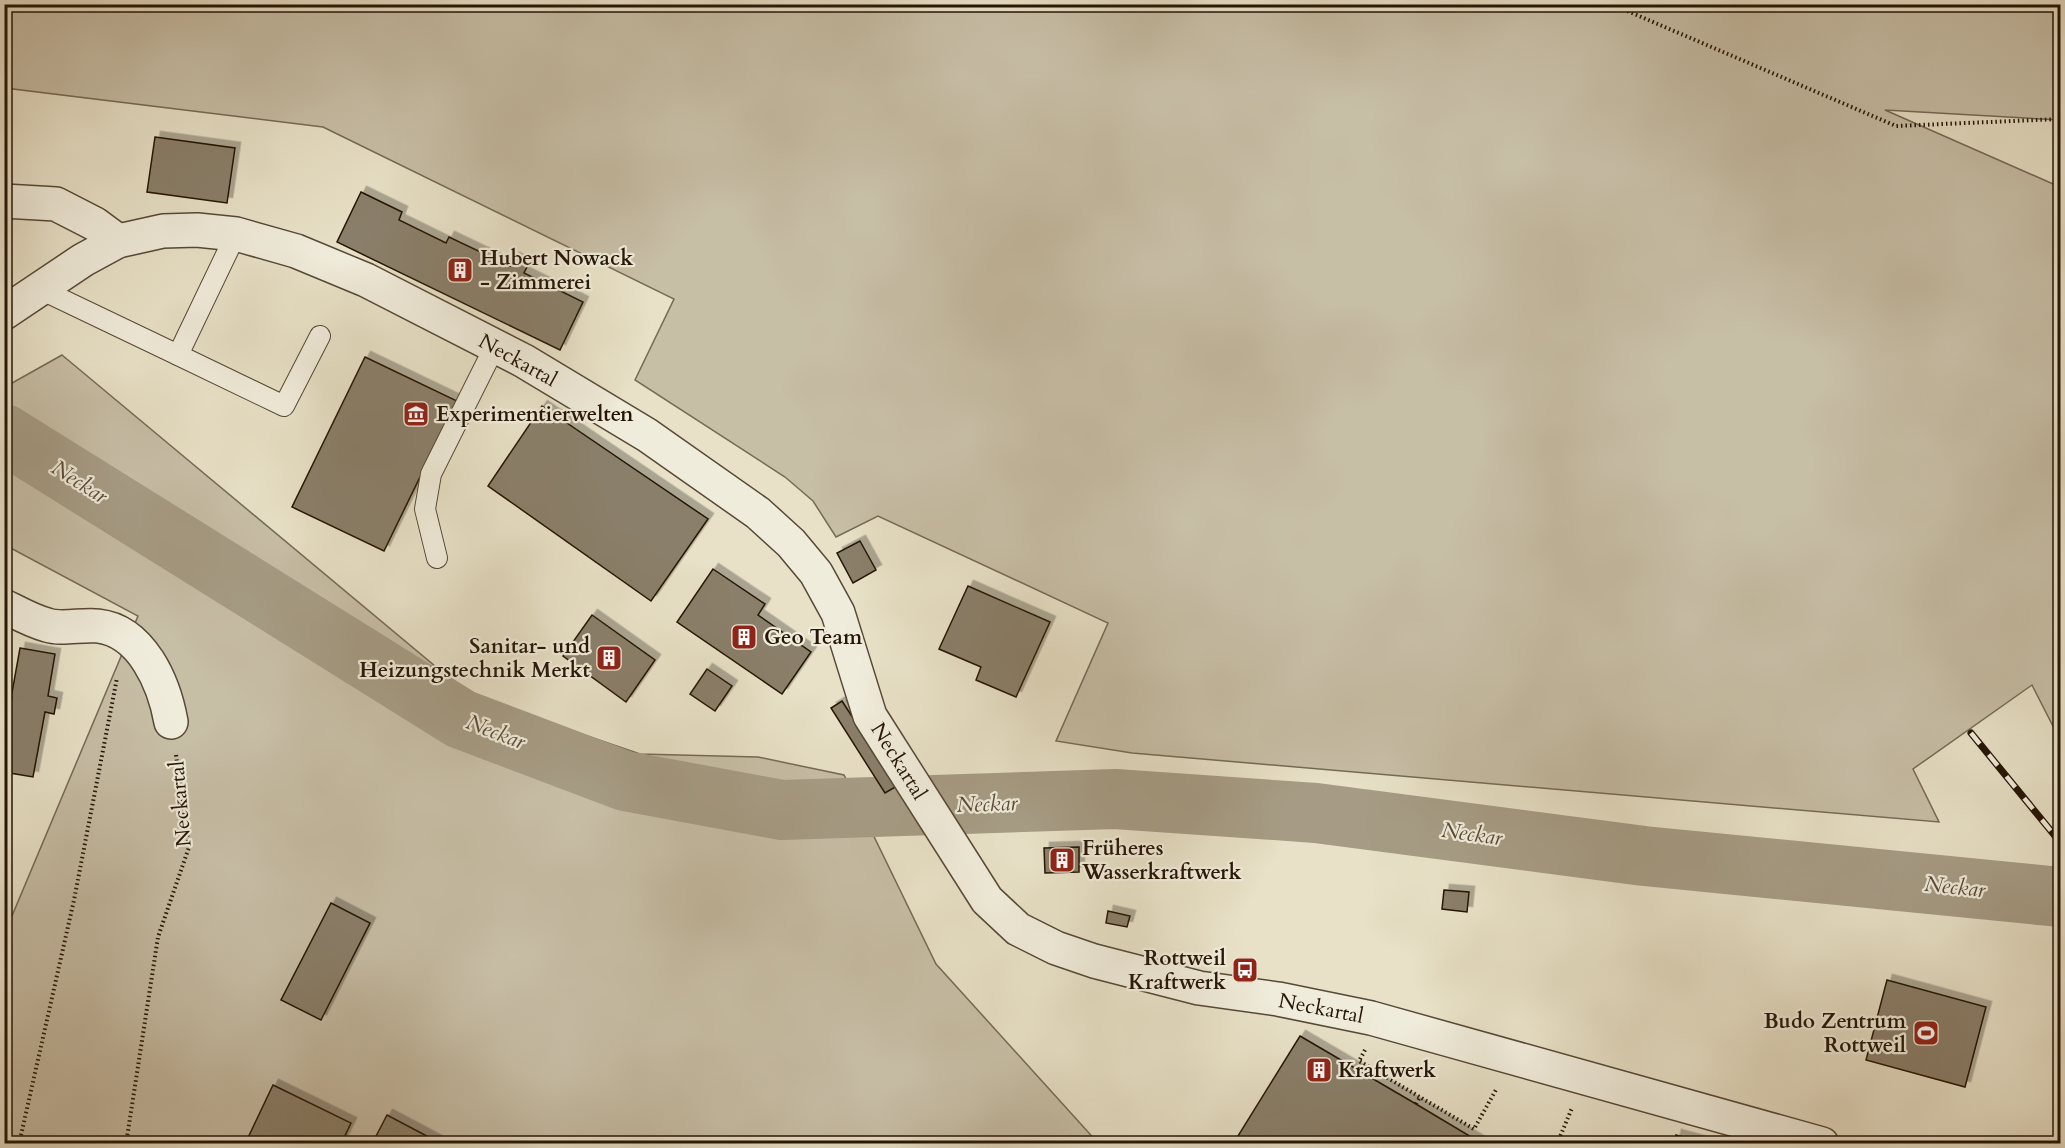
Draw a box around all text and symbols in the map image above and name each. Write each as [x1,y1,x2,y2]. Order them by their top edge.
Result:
place label: Hubert Nowack - Zimmerei [480,244,633,297]
building icon: Hubert Nowack - Zimmerei [445,255,475,285]
street label: Neckartal [473,327,562,394]
museum icon: Experimentierwelten [401,399,431,429]
place label: Experimentierwelten [436,400,634,429]
water label: Neckar [46,453,114,511]
building icon: Geo Team [729,622,759,652]
place label: Geo Team [764,623,863,652]
place label: Sanitar- und Heizungstechnik Merkt [359,632,591,685]
building icon: Sanitar- und Heizungstechnik Merkt [594,643,624,673]
water label: Neckar [462,707,530,757]
street label: Neckartal [863,717,934,805]
street label: Neckartal [162,760,199,848]
water label: Neckar [956,788,1019,820]
water label: Neckar [1440,815,1505,853]
place label: Früheres Wasserkraftwerk [1081,834,1242,887]
building icon: Früheres Wasserkraftwerk [1047,845,1077,875]
water label: Neckar [1923,869,1988,905]
place label: Rottweil Kraftwerk [1128,944,1226,997]
bus stop icon: Rottweil Kraftwerk [1230,955,1260,985]
street label: Neckartal [1276,986,1366,1031]
place label: Budo Zentrum Rottweil [1763,1007,1907,1060]
sports icon: Budo Zentrum Rottweil [1911,1018,1941,1048]
building icon: Kraftwerk [1304,1055,1334,1085]
place label: Kraftwerk [1338,1056,1436,1085]

